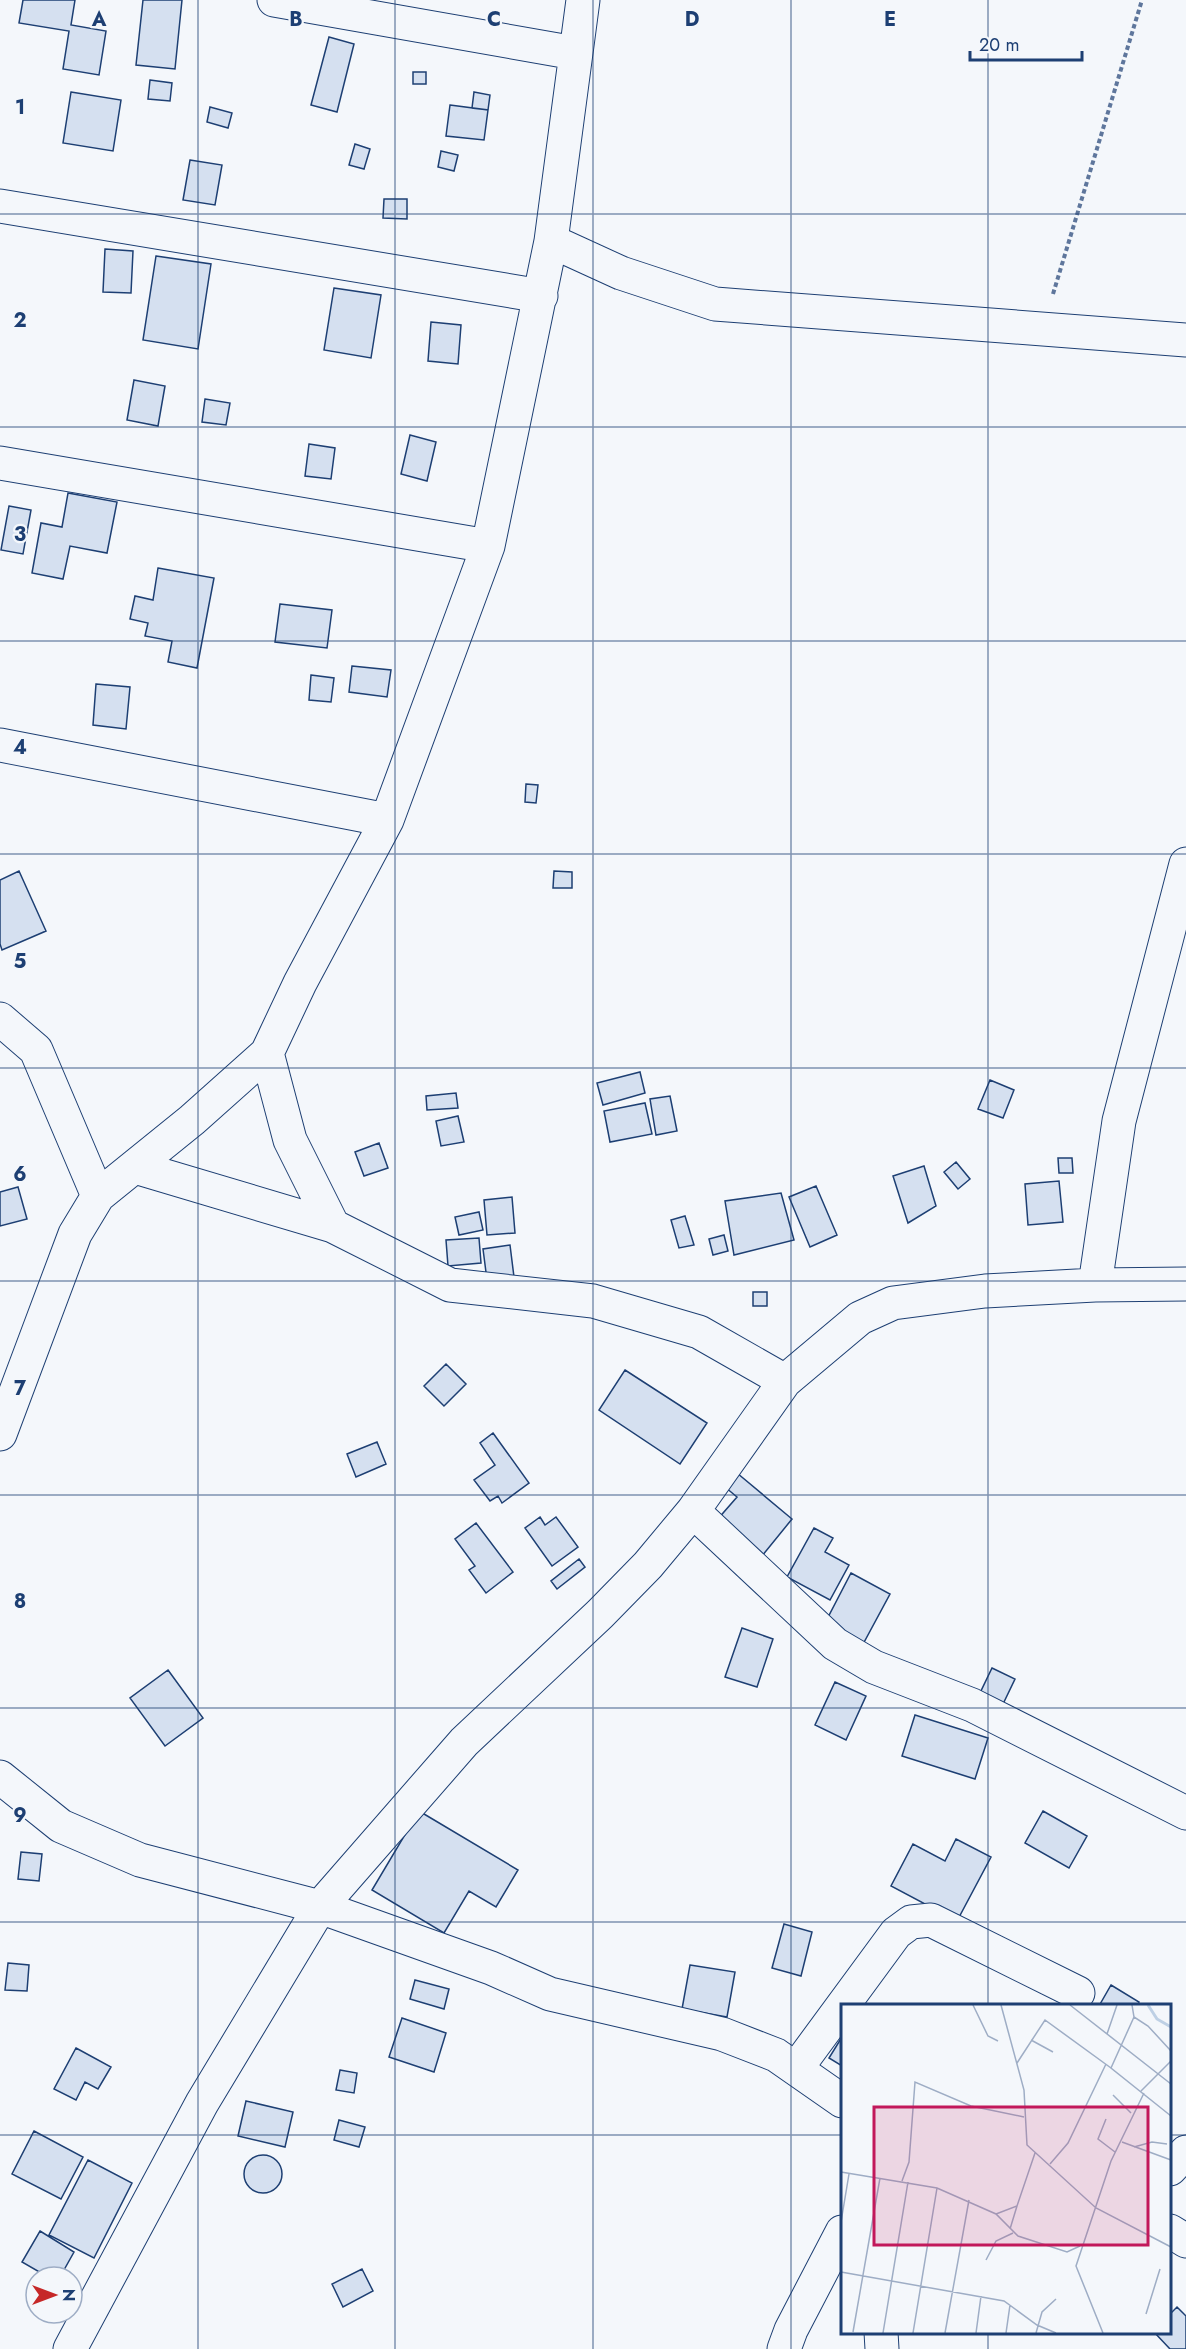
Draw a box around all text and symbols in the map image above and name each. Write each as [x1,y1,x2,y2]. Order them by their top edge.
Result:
text: A [91,5,107,34]
text: B [289,5,303,34]
text: C [487,5,501,34]
text: D [685,5,699,34]
text: E [884,5,896,34]
scale bar [970,24,1082,62]
text: 20 m [979,32,1019,58]
text: 1 [15,93,25,122]
text: 2 [13,306,27,335]
text: 3 [14,520,26,549]
text: 4 [13,733,27,762]
text: 5 [14,947,27,976]
text: 6 [13,1160,27,1189]
text: 7 [14,1374,27,1403]
text: 8 [14,1587,26,1616]
text: 9 [13,1801,27,1830]
inset map [841,2004,1171,2334]
north arrow [24,2265,84,2325]
text: N [57,2289,80,2301]

